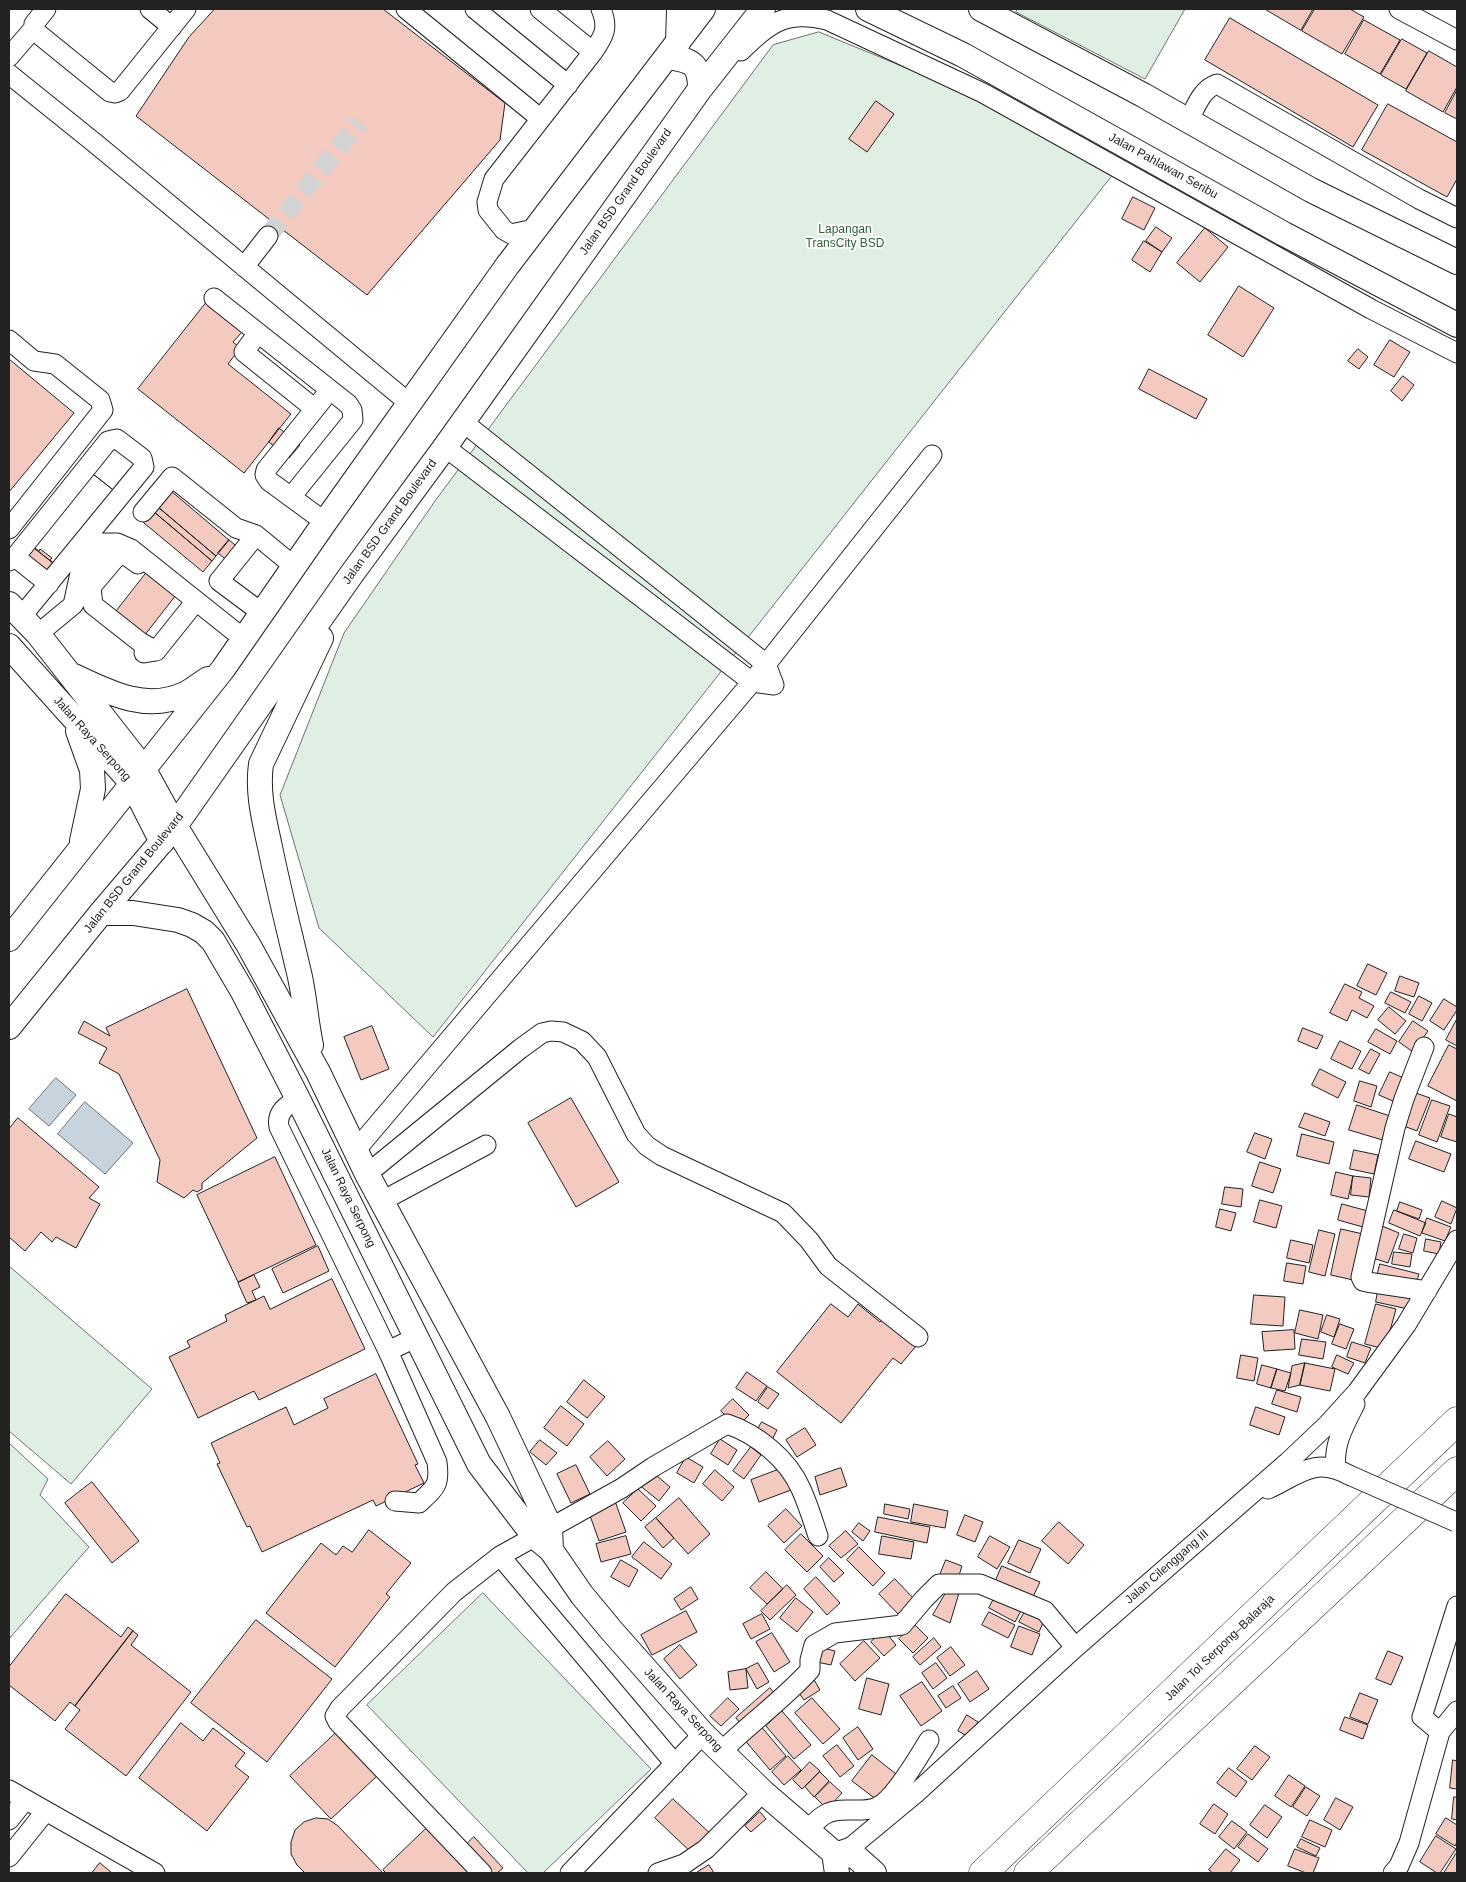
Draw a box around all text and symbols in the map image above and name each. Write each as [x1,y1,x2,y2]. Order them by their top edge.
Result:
street label: Jalan BSD Grand Boulevard [577,126,675,258]
street label: Jalan Pahlawan Seribu [1106,130,1220,202]
park label: Lapangan TransCity BSD [806,223,884,251]
street label: Jalan BSD Grand Boulevard [340,457,440,587]
street label: Jalan Raya Serpong [50,694,134,784]
street label: Jalan BSD Grand Boulevard [81,810,187,936]
street label: Jalan Raya Serpong [318,1146,378,1250]
street label: Jalan Cilenggang III [1122,1527,1212,1607]
street label: Jalan Tol Serpong–Balaraja [1162,1592,1278,1704]
street label: Jalan Raya Serpong [641,1665,725,1755]

